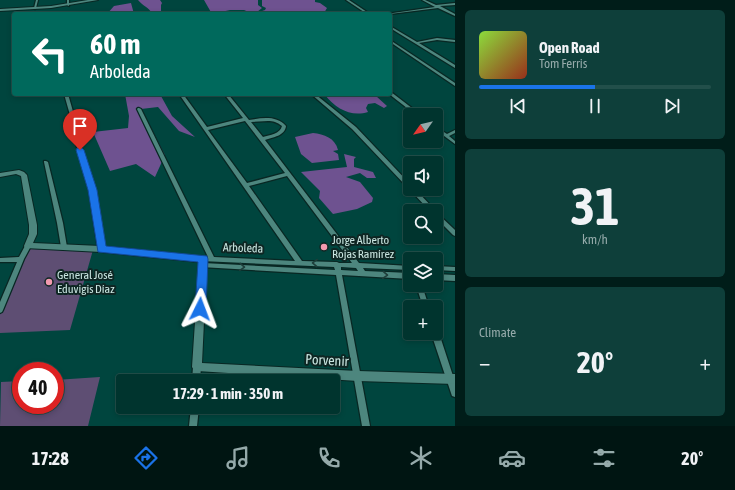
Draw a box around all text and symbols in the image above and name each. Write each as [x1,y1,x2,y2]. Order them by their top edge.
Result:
icon: left [24,28,76,80]
text: 60 m [90,28,140,60]
text: Open Road [539,39,600,56]
text: Tom Ferris [539,56,587,71]
text: Arboleda [90,61,151,82]
icon: previous [507,95,529,117]
icon: pause [584,95,606,117]
icon: next [661,95,683,117]
north arrow [403,108,443,148]
map controls [403,108,443,340]
pin [63,109,97,150]
icon: arrive [69,115,91,137]
button: sound [403,156,443,196]
text: 31 [571,176,619,236]
button: search [403,204,443,244]
text: km/h [582,232,608,247]
place label: Jorge Alberto Rojas Ramírez [332,233,395,261]
street label: Arboleda [223,240,263,256]
marker: Jorge Alberto Rojas Ramírez [319,242,329,252]
button: layers [403,252,443,292]
one-way arrow [312,259,318,268]
one-way arrow [239,263,245,272]
place label: General José Eduvigis Díaz [57,268,115,296]
one-way arrow [382,270,388,279]
marker: General José Eduvigis Díaz [44,277,54,287]
position arrow [179,288,221,330]
button: + [403,300,443,340]
text: Climate [479,325,516,340]
text: 20° [577,345,613,379]
text: − [479,349,490,375]
text: + [700,349,711,375]
street label: Porvenir [305,351,350,369]
speed limit sign: 40 [12,362,64,414]
text: 17:29 · 1 min · 350 m [173,385,283,402]
icon: directions [132,444,160,472]
icon: music [224,444,252,472]
icon: phone [315,444,343,472]
icon: climate [407,444,435,472]
icon: car [498,444,526,472]
icon: filters [590,444,618,472]
text: 17:28 [32,448,69,469]
text: 20° [681,448,703,469]

